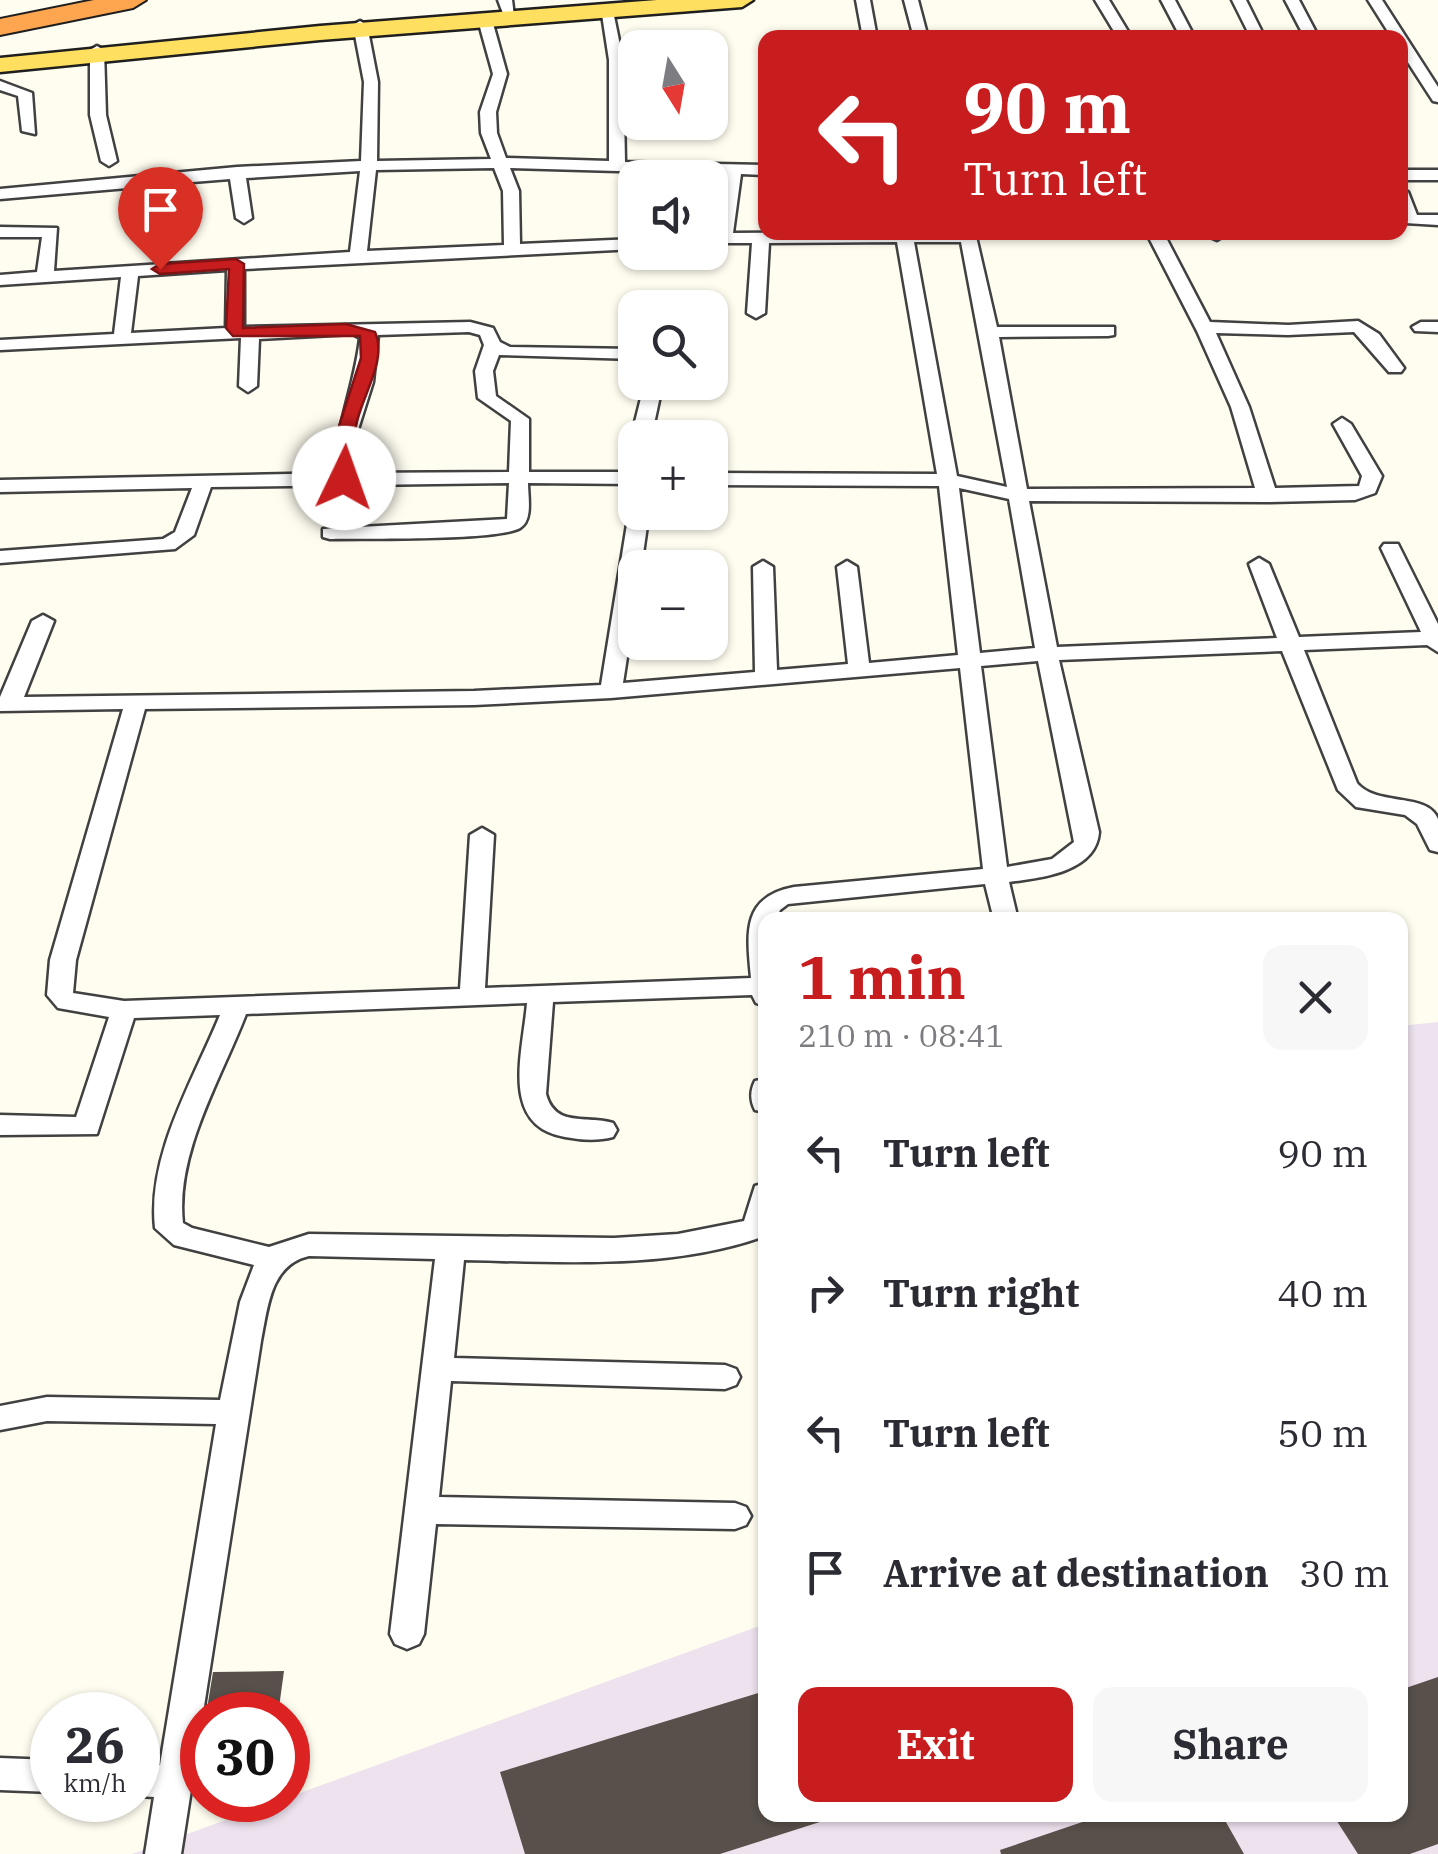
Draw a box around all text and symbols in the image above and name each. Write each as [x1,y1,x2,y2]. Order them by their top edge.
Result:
north arrow [618,30,728,140]
map controls [618,30,728,660]
text: 90 m [963,61,1131,152]
icon: left [798,70,928,200]
text: Turn left [963,149,1147,207]
button: sound [618,160,728,270]
pin [118,167,203,270]
icon: arrive [133,182,188,237]
button: search [618,290,728,400]
button: + [618,420,728,530]
position arrow [292,426,396,530]
button: − [618,550,728,660]
text: 1 min [798,937,966,1016]
button: close [1263,945,1368,1050]
text: 210 m · 08:41 [798,1014,1005,1056]
icon: left [798,1125,853,1180]
text: Turn left [883,1128,1050,1177]
text: 90 m [1277,1128,1368,1177]
icon: right [798,1265,853,1320]
text: Turn right [883,1268,1079,1317]
text: 40 m [1277,1268,1368,1317]
icon: left [798,1405,853,1460]
text: Turn left [883,1408,1050,1457]
text: 50 m [1277,1408,1368,1457]
icon: arrive [798,1545,853,1600]
text: Arrive at destination [883,1548,1269,1597]
text: 30 m [1299,1548,1390,1597]
button: Exit [798,1687,1073,1802]
button: Share [1093,1687,1368,1802]
speed limit sign: 30 [180,1692,310,1822]
text: 26 [65,1712,125,1777]
text: km/h [63,1766,127,1799]

